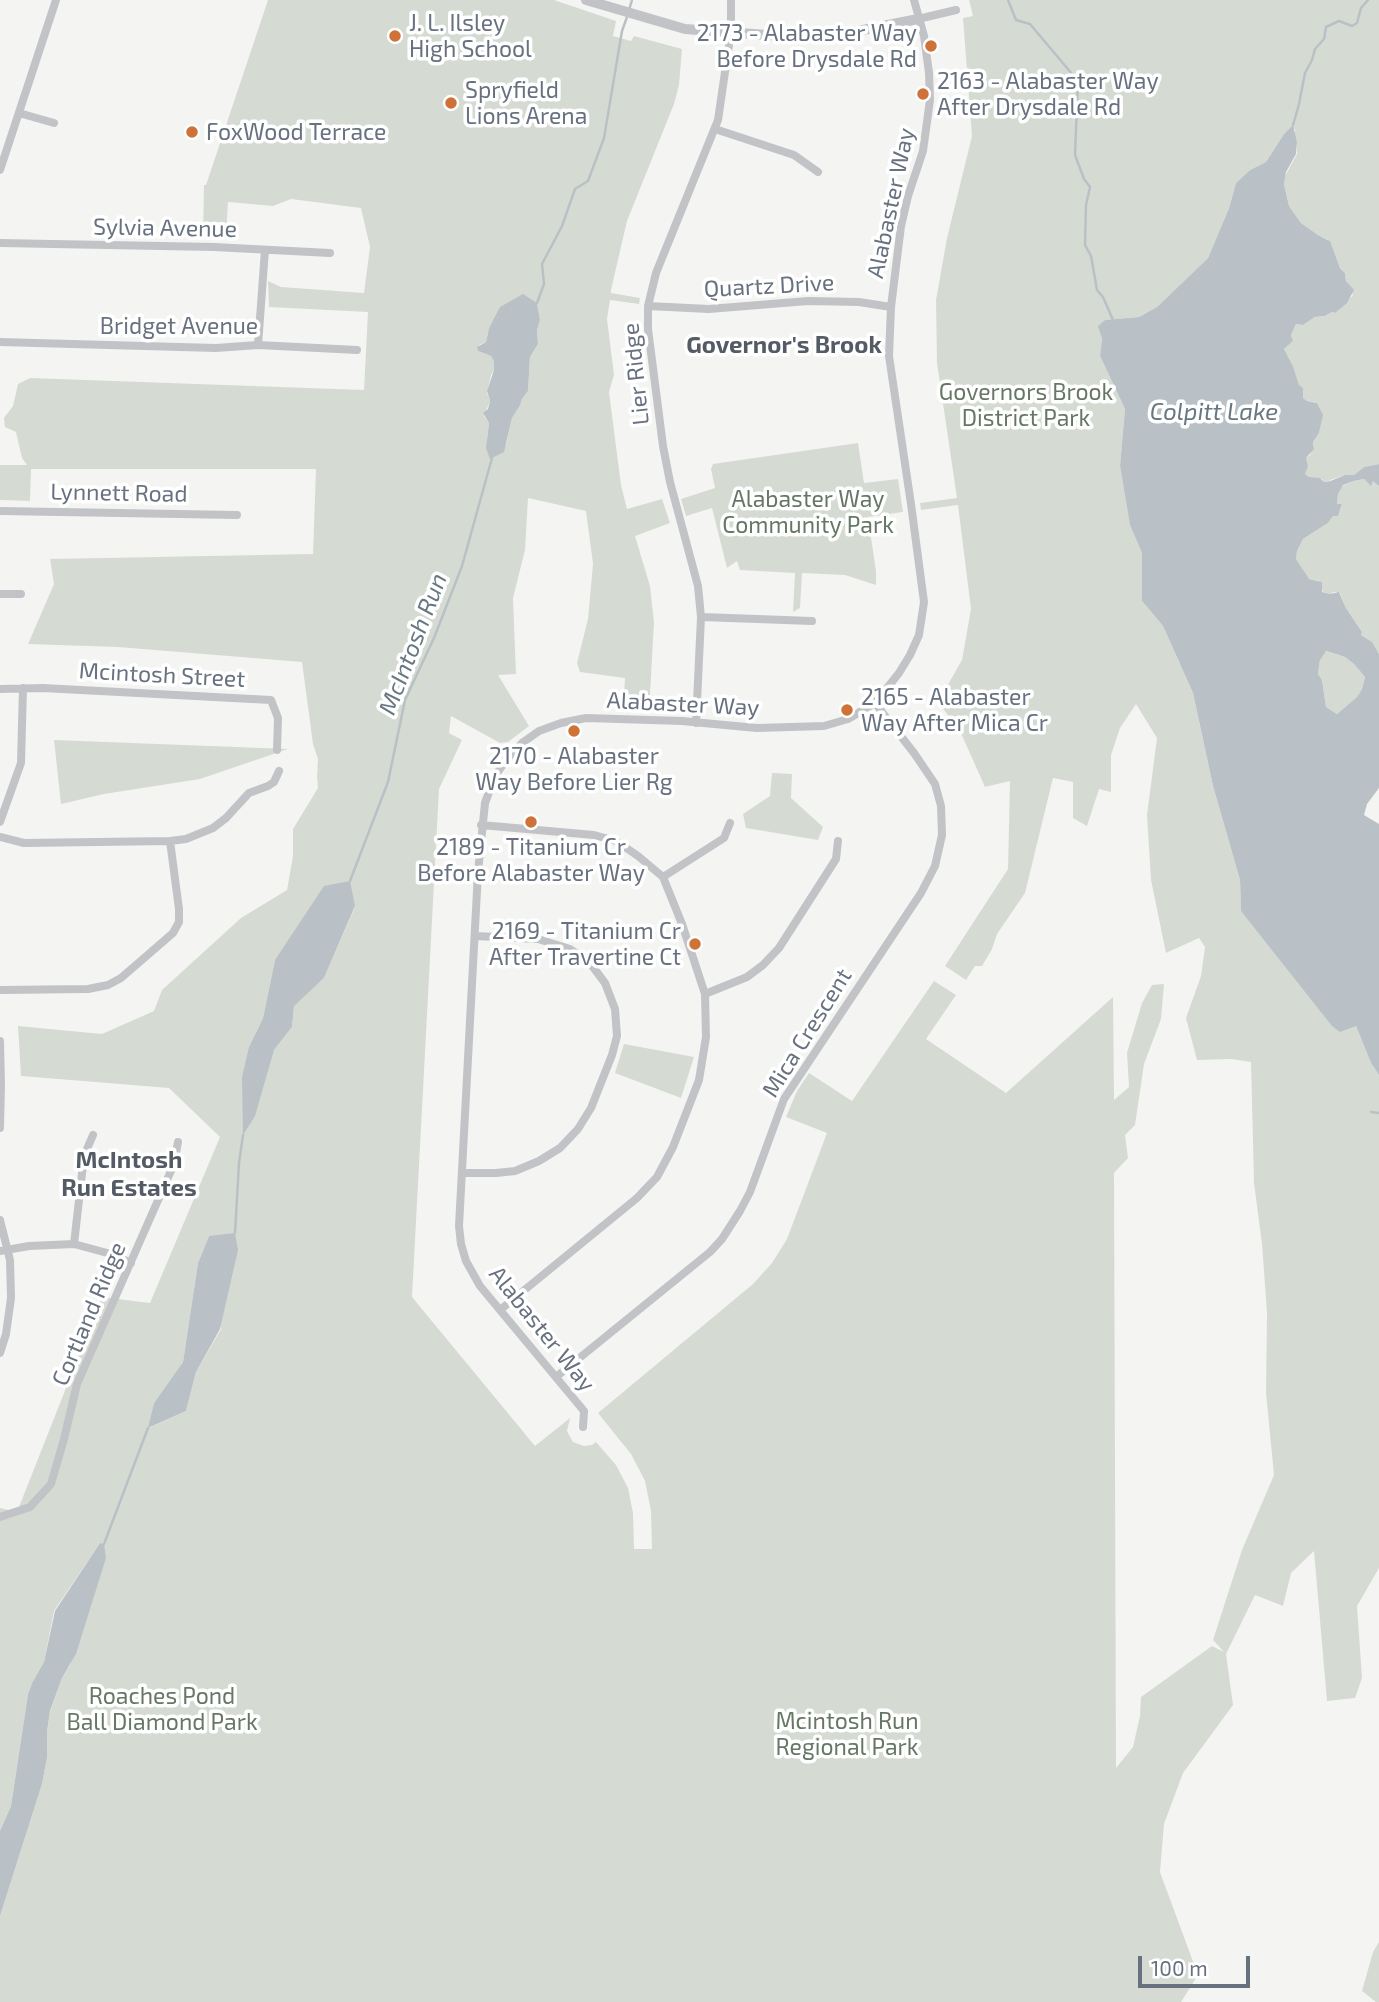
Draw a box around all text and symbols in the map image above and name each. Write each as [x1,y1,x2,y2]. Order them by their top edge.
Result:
place label: J. L. Ilsley High School [409,9,532,63]
place label: 2173 - Alabaster Way Before Drysdale Rd [697,19,917,73]
marker: J. L. Ilsley High School [387,28,403,44]
marker: 2173 - Alabaster Way Before Drysdale Rd [923,38,939,54]
place label: 2163 - Alabaster Way After Drysdale Rd [937,67,1159,121]
place label: Spryfield Lions Arena [465,76,587,130]
marker: 2163 - Alabaster Way After Drysdale Rd [915,86,931,102]
marker: Spryfield Lions Arena [443,95,459,111]
place label: FoxWood Terrace [206,118,386,146]
marker: FoxWood Terrace [184,124,200,140]
street label: Alabaster Way [862,125,920,281]
street label: Sylvia Avenue [93,213,237,243]
street label: Quartz Drive [703,269,835,303]
street label: Bridget Avenue [100,312,258,340]
street label: Lier Ridge [617,322,655,426]
district label: Governor's Brook [686,331,882,359]
park label: Governors Brook District Park [939,378,1113,432]
water label: Colpitt Lake [1150,398,1278,426]
street label: Lynnett Road [50,478,188,508]
park label: Alabaster Way Community Park [722,485,894,539]
water label: McIntosh Run [373,569,453,719]
street label: Mcintosh Street [78,657,246,693]
place label: 2165 - Alabaster Way After Mica Cr [861,683,1048,737]
street label: Alabaster Way [606,686,760,722]
marker: 2165 - Alabaster Way After Mica Cr [839,702,855,718]
marker: 2170 - Alabaster Way Before Lier Rg [566,723,582,739]
place label: 2170 - Alabaster Way Before Lier Rg [475,742,673,796]
marker: 2189 - Titanium Cr Before Alabaster Way [523,814,539,830]
place label: 2189 - Titanium Cr Before Alabaster Way [417,833,645,887]
place label: 2169 - Titanium Cr After Travertine Ct [489,917,681,971]
marker: 2169 - Titanium Cr After Travertine Ct [687,936,703,952]
street label: Mica Crescent [756,964,858,1102]
district label: McIntosh Run Estates [61,1146,197,1202]
street label: Cortland Ridge [46,1238,132,1390]
street label: Alabaster Way [483,1261,601,1397]
park label: Roaches Pond Ball Diamond Park [66,1682,258,1736]
park label: Mcintosh Run Regional Park [775,1707,919,1761]
scale bar [1141,1942,1253,1986]
text: 100 m [1151,1955,1208,1980]

